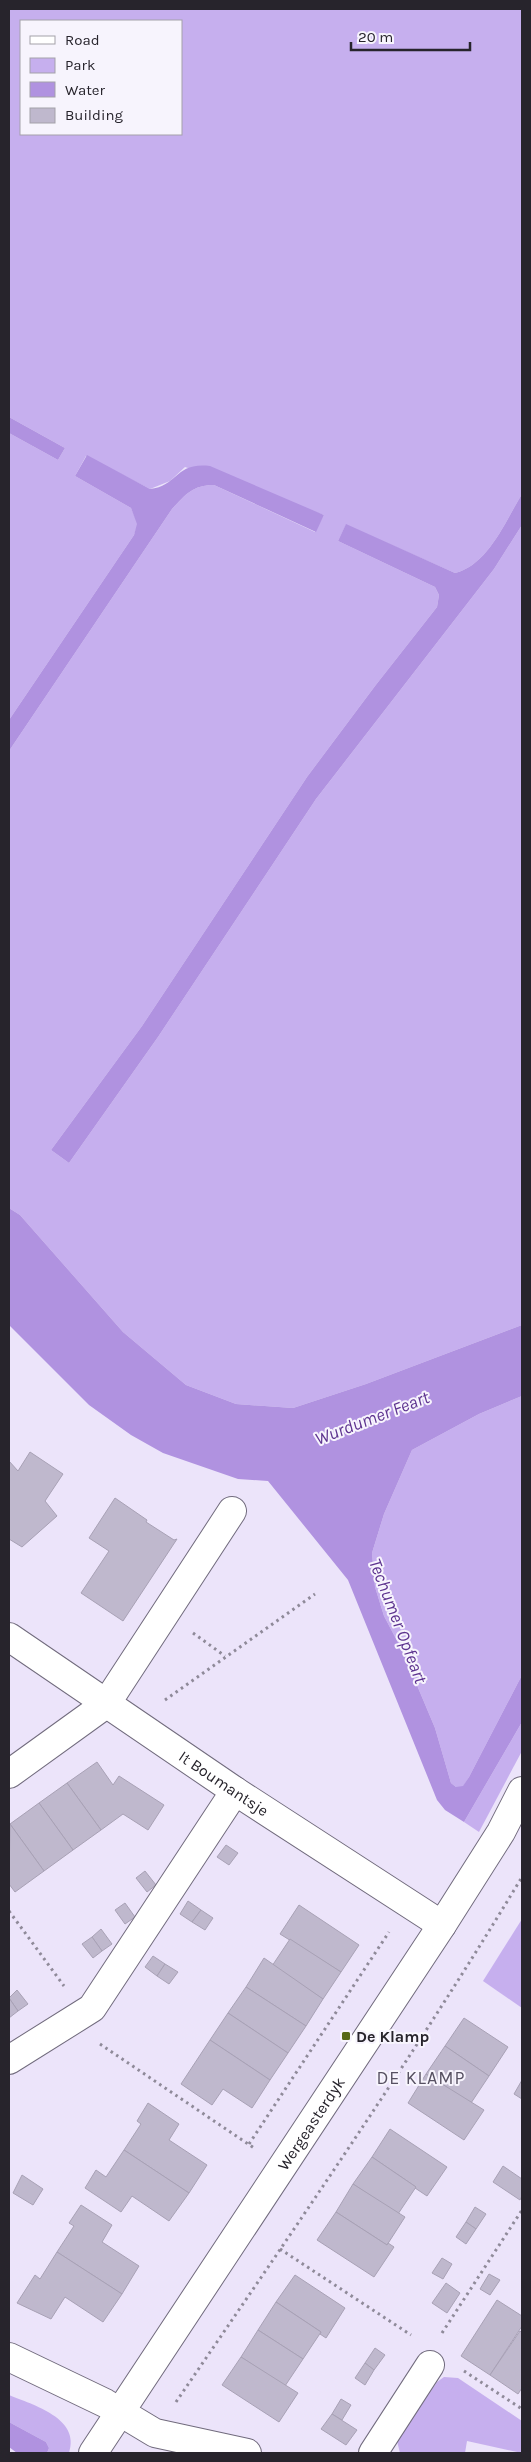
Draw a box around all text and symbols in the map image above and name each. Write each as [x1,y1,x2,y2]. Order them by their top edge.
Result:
legend [20,20,182,135]
scale bar [351,20,470,52]
text: 20 m [358,28,393,46]
text: Road [65,31,100,49]
text: Park [65,56,95,74]
text: Water [65,81,106,99]
text: Building [65,106,123,124]
water label: Wurdumer Feart [312,1386,433,1450]
water label: Techumer Opfeart [364,1555,432,1687]
street label: It Boumantsje [175,1747,272,1820]
place label: De Klamp [356,2027,429,2046]
marker: De Klamp [340,2030,352,2042]
district label: DE KLAMP [376,2067,466,2089]
street label: Wergeasterdyk [274,2073,349,2174]

